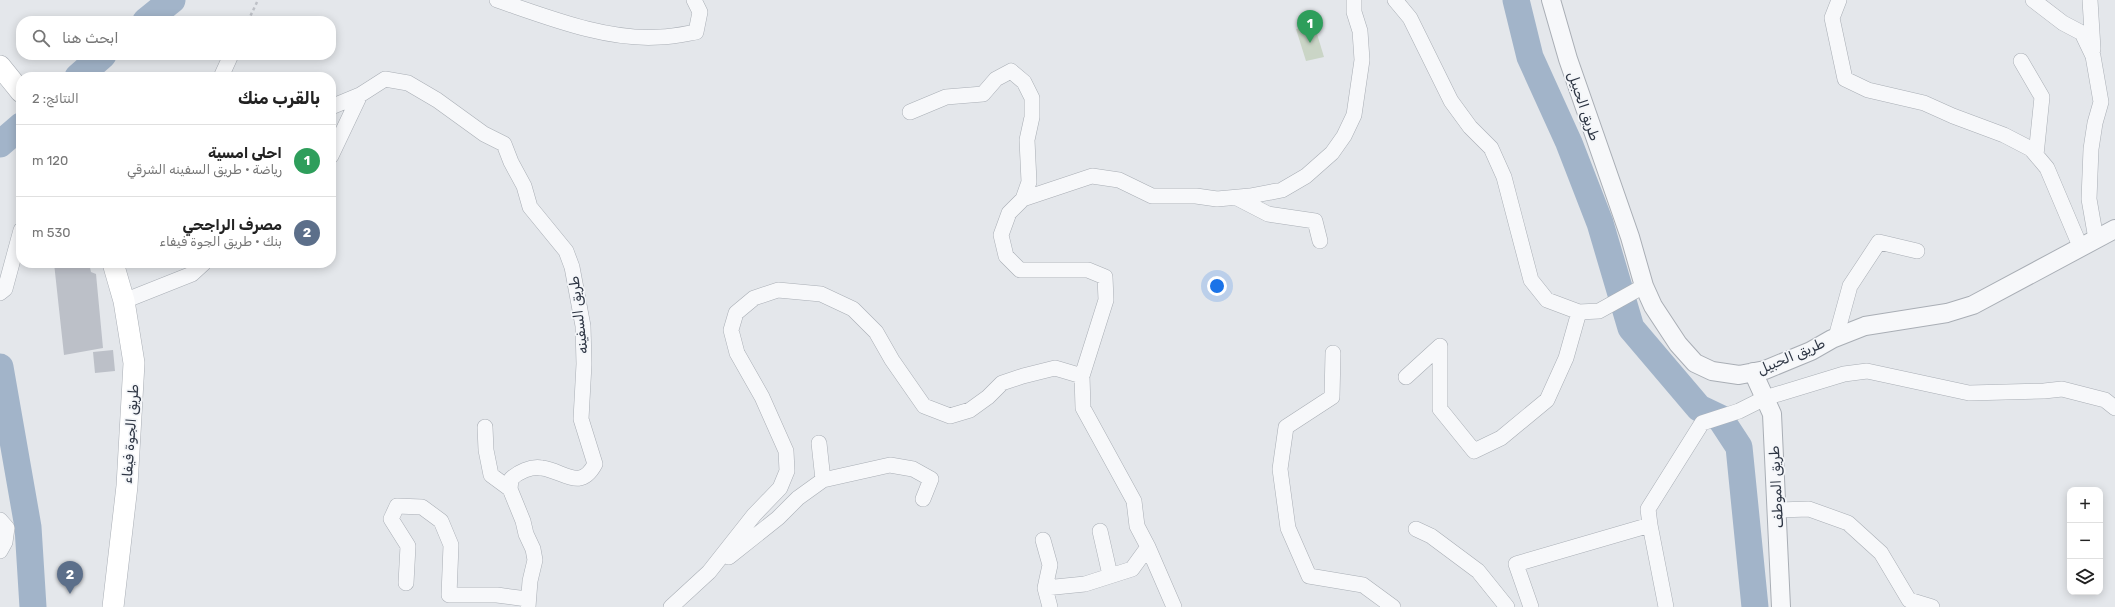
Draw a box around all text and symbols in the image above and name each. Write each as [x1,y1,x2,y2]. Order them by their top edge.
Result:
pin: 1 [1297,10,1323,43]
search box [16,16,336,60]
icon: search [30,27,52,49]
text: ابحث هنا [62,29,119,47]
street label: طريق الحبيل [1564,69,1603,143]
text: بالقرب منك [238,88,320,108]
text: النتائج: 2 [32,91,79,106]
text: احلى امسية [208,144,282,162]
text: 120 m [32,153,68,168]
text: 1 [304,153,310,168]
text: رياضة · طريق السفينه الشرقي [127,162,282,177]
text: مصرف الراجحي [182,216,282,234]
text: 530 m [32,225,71,240]
text: 2 [303,225,311,240]
text: بنك · طريق الجوة فيفاء [159,234,282,249]
street label: طريق السفينه [565,275,592,355]
your location [1207,276,1227,296]
street label: طريق الحبيل [1755,334,1828,378]
street label: طريق الجوة فيفاء [119,383,142,485]
street label: طريق الموطف [1766,445,1787,529]
map controls [2067,487,2103,595]
button: + [2067,487,2103,523]
button: − [2067,523,2103,559]
button: layers [2067,559,2103,595]
pin: 2 [57,561,83,594]

